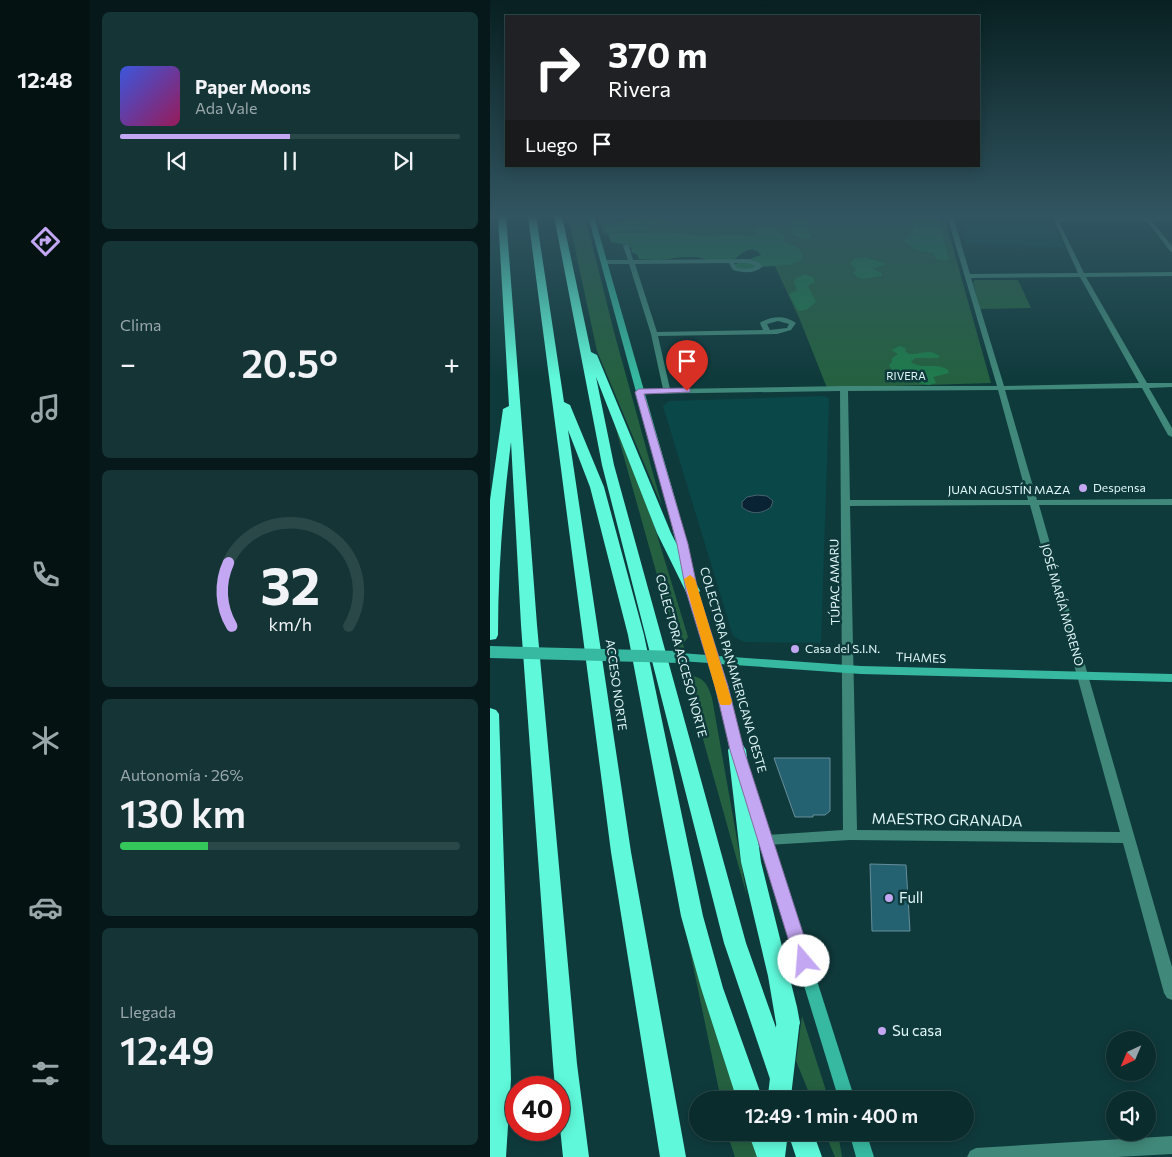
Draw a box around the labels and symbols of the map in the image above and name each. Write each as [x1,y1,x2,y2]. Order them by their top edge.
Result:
pin [666,340,708,391]
street label: RIVERA [886,369,926,382]
place label: Despensa [1093,480,1146,494]
street label: JUAN AGUSTÍN MAZA [948,482,1070,497]
marker: Despensa [1077,482,1089,494]
street label: TÚPAC AMARU [826,539,842,625]
street label: JOSÉ MARÍA MORENO [1038,542,1087,668]
street label: COLECTORA PANAMERICANA OESTE [698,565,770,774]
street label: COLECTORA ACCESO NORTE [653,573,710,739]
street label: ACCESO NORTE [604,638,630,731]
place label: Casa del S.I.N. [805,641,880,655]
marker: Casa del S.I.N. [789,643,801,655]
street label: THAMES [895,649,947,665]
street label: MAESTRO GRANADA [871,809,1023,829]
place label: Full [899,888,923,906]
marker: Full [883,892,895,904]
position arrow [777,934,829,986]
place label: Su casa [892,1021,942,1039]
marker: Su casa [876,1025,888,1037]
north arrow [1106,1031,1156,1081]
speed limit sign: 40 [505,1076,570,1141]

